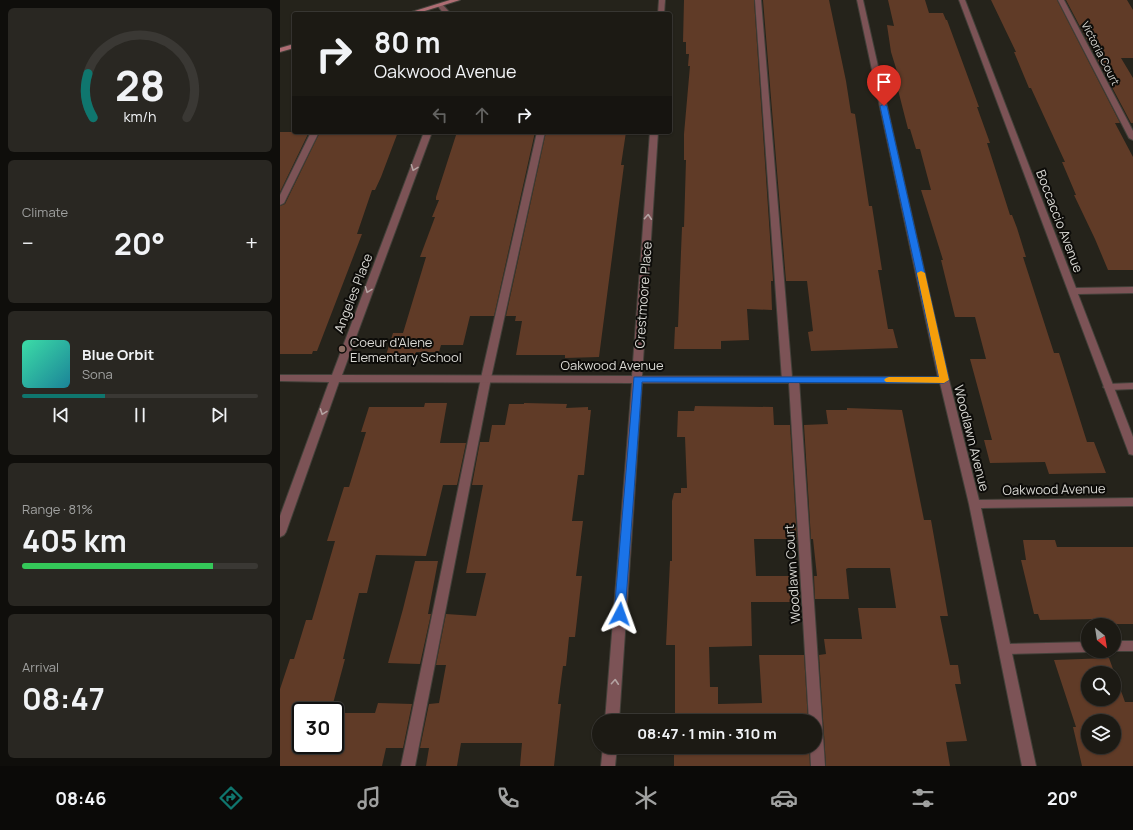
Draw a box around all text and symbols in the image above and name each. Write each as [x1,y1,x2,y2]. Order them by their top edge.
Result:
street label: Victoria Court [1078,18,1124,88]
text: 80 m [374,23,440,61]
icon: right [308,28,360,80]
text: 28 [115,57,165,113]
text: Oakwood Avenue [374,59,517,83]
pin [867,65,901,106]
icon: arrive [873,71,895,93]
icon: left [429,104,451,126]
icon: ahead [471,104,493,126]
icon: right [513,104,535,126]
text: km/h [123,106,157,125]
one-way arrow [411,165,419,172]
street label: Boccaccio Avenue [1032,167,1088,275]
text: Climate [22,203,68,221]
one-way arrow [644,214,652,220]
text: 20° [114,223,165,264]
text: − [22,228,34,258]
text: + [245,228,258,258]
street label: Crestmoore Place [630,240,656,349]
street label: Angeles Place [330,250,377,335]
one-way arrow [365,287,373,294]
place label: Coeur d'Alene Elementary School [350,333,462,366]
text: Blue Orbit [82,344,154,365]
marker: Coeur d'Alene Elementary School [337,344,347,354]
street label: Oakwood Avenue [561,356,664,374]
text: Sona [82,365,113,383]
street label: Woodlawn Avenue [950,383,994,494]
icon: previous [50,404,72,426]
icon: pause [129,404,151,426]
icon: next [208,404,230,426]
one-way arrow [319,408,327,415]
street label: Oakwood Avenue [1002,479,1106,499]
text: Range · 81% [22,500,93,518]
text: 405 km [22,520,127,561]
street label: Woodlawn Court [780,524,804,624]
position arrow [599,593,641,635]
north arrow [1081,618,1121,658]
map controls [1081,618,1121,754]
text: Arrival [22,658,59,676]
button: search [1081,666,1121,706]
text: 08:47 [22,678,105,719]
one-way arrow [610,679,619,685]
speed limit sign: 30 [292,702,344,754]
button: layers [1081,714,1121,754]
text: 08:47 · 1 min · 310 m [637,723,777,744]
icon: directions [217,784,245,812]
icon: music [355,784,383,812]
icon: phone [494,784,522,812]
icon: climate [632,784,660,812]
icon: car [770,784,798,812]
icon: filters [909,784,937,812]
text: 08:46 [55,786,106,810]
text: 20° [1047,786,1078,810]

